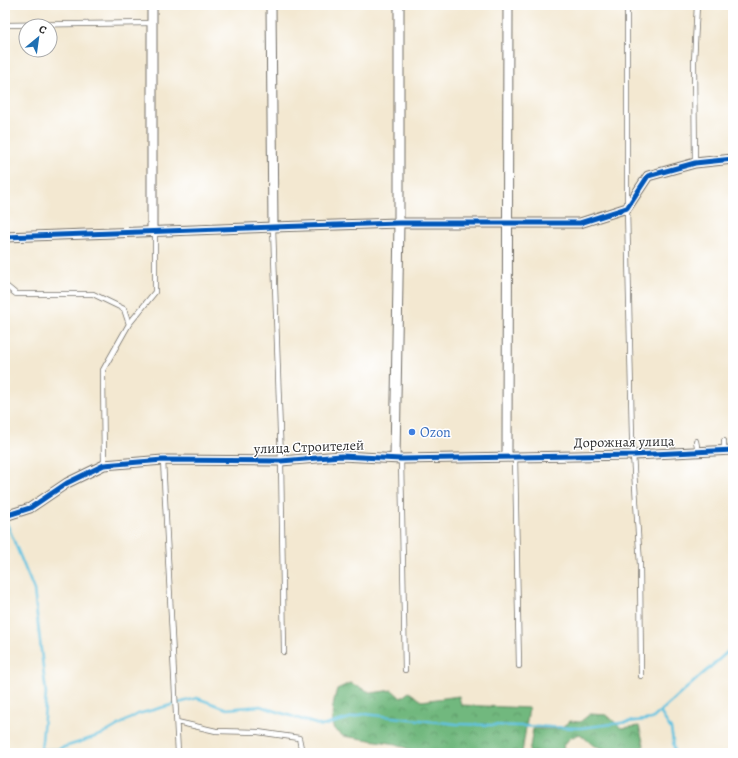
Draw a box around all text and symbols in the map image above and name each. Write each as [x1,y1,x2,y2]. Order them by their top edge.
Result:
north arrow [18,18,58,58]
text: С [36,21,49,38]
place label: Ozon [420,423,451,442]
marker: Ozon [407,427,417,437]
street label: Дорожная улица [574,432,675,452]
street label: улица Строителей [253,436,364,458]

